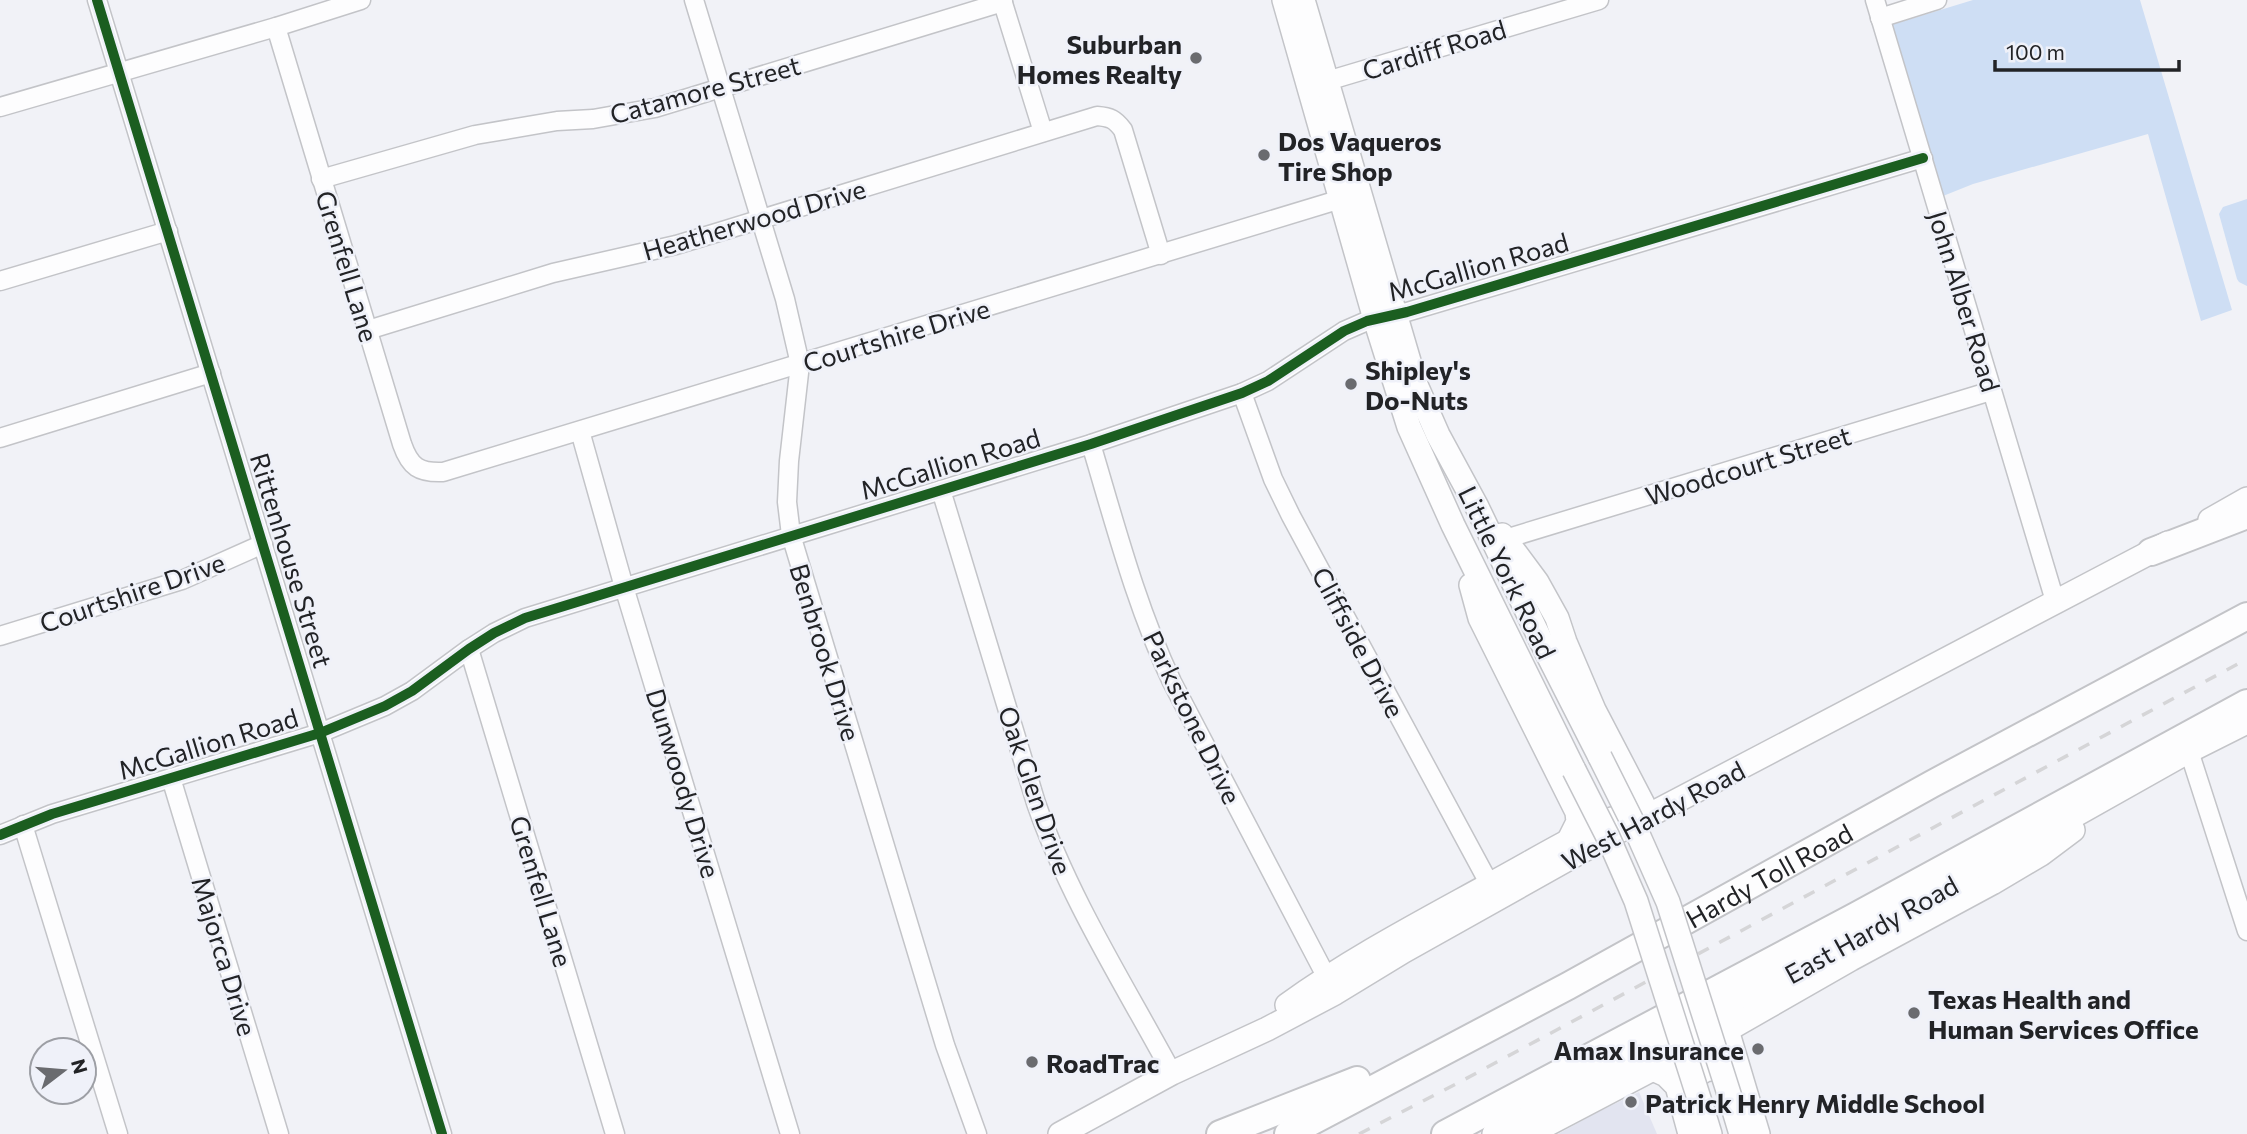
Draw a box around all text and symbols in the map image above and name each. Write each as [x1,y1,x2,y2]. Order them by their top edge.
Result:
street label: Cardiff Road [1358,12,1510,86]
place label: Suburban Homes Realty [1017,28,1182,89]
scale bar [1995,28,2179,72]
text: 100 m [2006,39,2065,64]
street label: Catamore Street [606,49,804,129]
marker: Suburban Homes Realty [1188,50,1204,66]
place label: Dos Vaqueros Tire Shop [1278,125,1442,186]
marker: Dos Vaqueros Tire Shop [1256,147,1272,163]
street label: Heatherwood Drive [639,172,869,266]
street label: Grenfell Lane [310,187,386,345]
street label: John Alber Road [1923,207,2007,395]
street label: McGallion Road [1384,225,1572,307]
street label: Courtshire Drive [799,292,993,378]
place label: Shipley's Do-Nuts [1365,354,1471,415]
marker: Shipley's Do-Nuts [1343,376,1359,392]
street label: Woodcourt Street [1642,419,1854,511]
street label: McGallion Road [856,421,1044,505]
street label: Rittenhouse Street [245,449,339,671]
street label: Little York Road [1453,481,1563,663]
street label: Courtshire Drive [35,546,229,638]
street label: Benbrook Drive [784,560,868,744]
street label: Cliffside Drive [1306,562,1412,722]
street label: Parkstone Drive [1138,625,1248,809]
street label: Dunwoody Drive [641,685,727,881]
street label: McGallion Road [114,701,302,785]
street label: Oak Glen Drive [993,702,1079,878]
street label: West Hardy Road [1556,754,1750,876]
street label: Grenfell Lane [504,812,580,970]
street label: Hardy Toll Road [1680,816,1857,933]
street label: East Hardy Road [1779,869,1963,989]
street label: Majorca Drive [186,873,264,1039]
place label: Texas Health and Human Services Office [1928,983,2199,1044]
marker: Texas Health and Human Services Office [1906,1005,1922,1021]
place label: Amax Insurance [1554,1034,1744,1065]
north arrow [28,1036,98,1106]
marker: Amax Insurance [1750,1041,1766,1057]
place label: RoadTrac [1046,1047,1159,1078]
marker: RoadTrac [1024,1054,1040,1070]
text: N [67,1056,93,1076]
place label: Patrick Henry Middle School [1645,1087,1985,1118]
marker: Patrick Henry Middle School [1623,1094,1639,1110]

